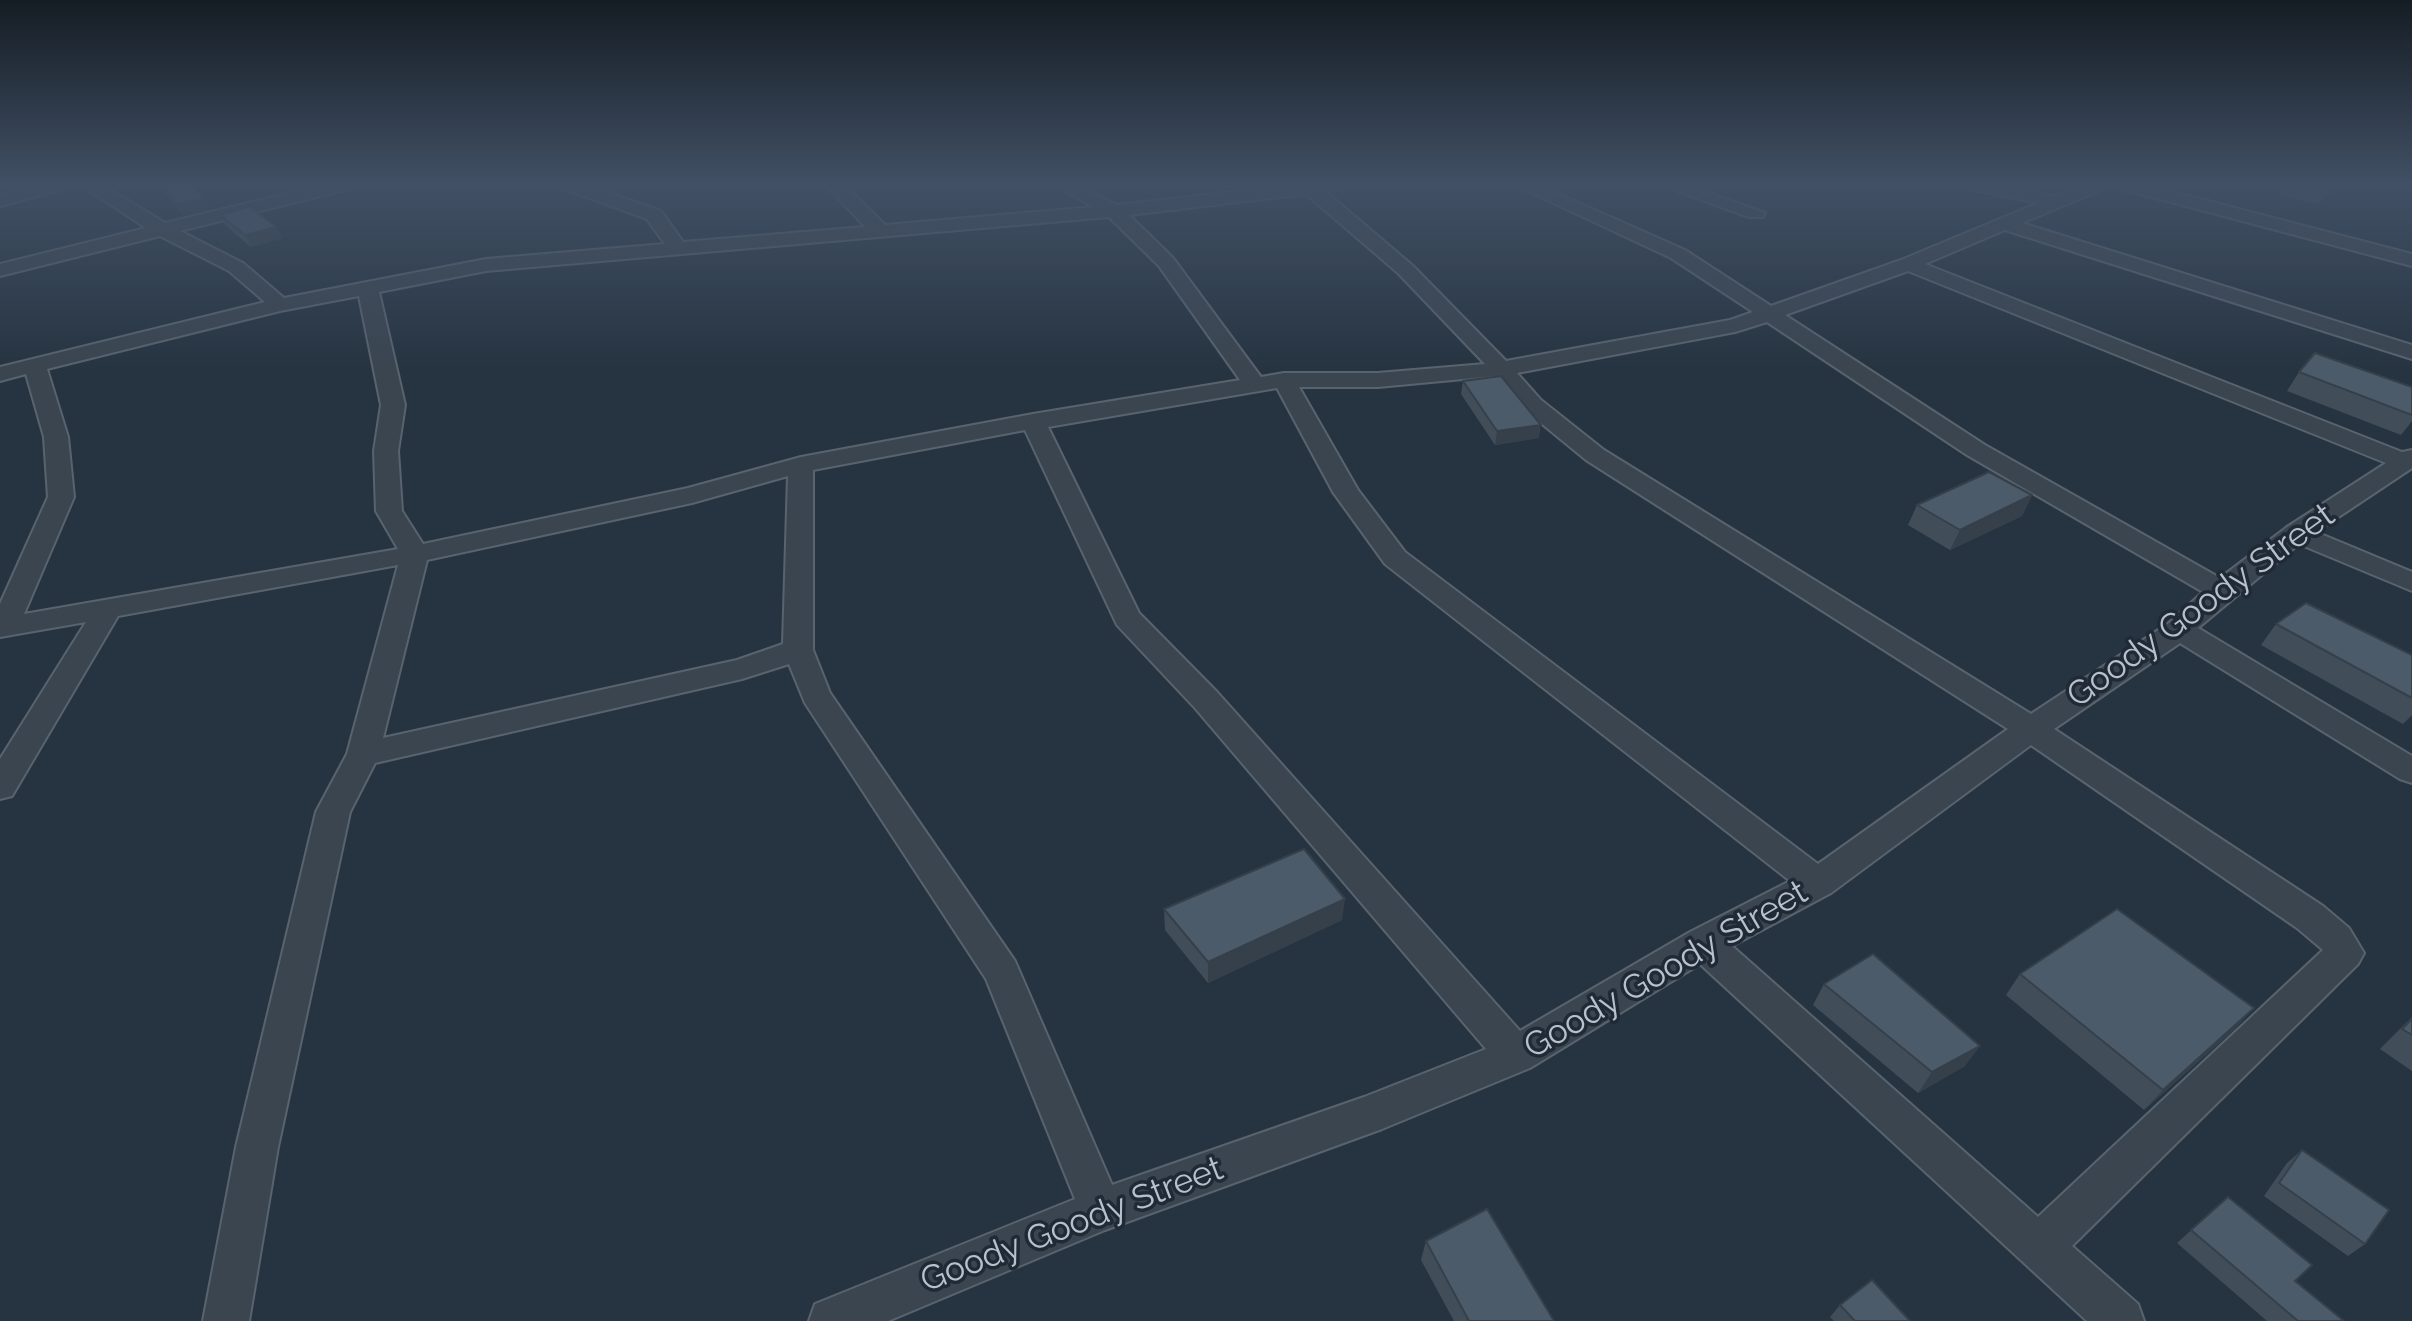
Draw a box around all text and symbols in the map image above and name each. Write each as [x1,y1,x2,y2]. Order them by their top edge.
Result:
street label: Goody Goody Street [2059,495,2343,717]
street label: Goody Goody Street [1517,872,1815,1068]
street label: Goody Goody Street [915,1149,1229,1301]

